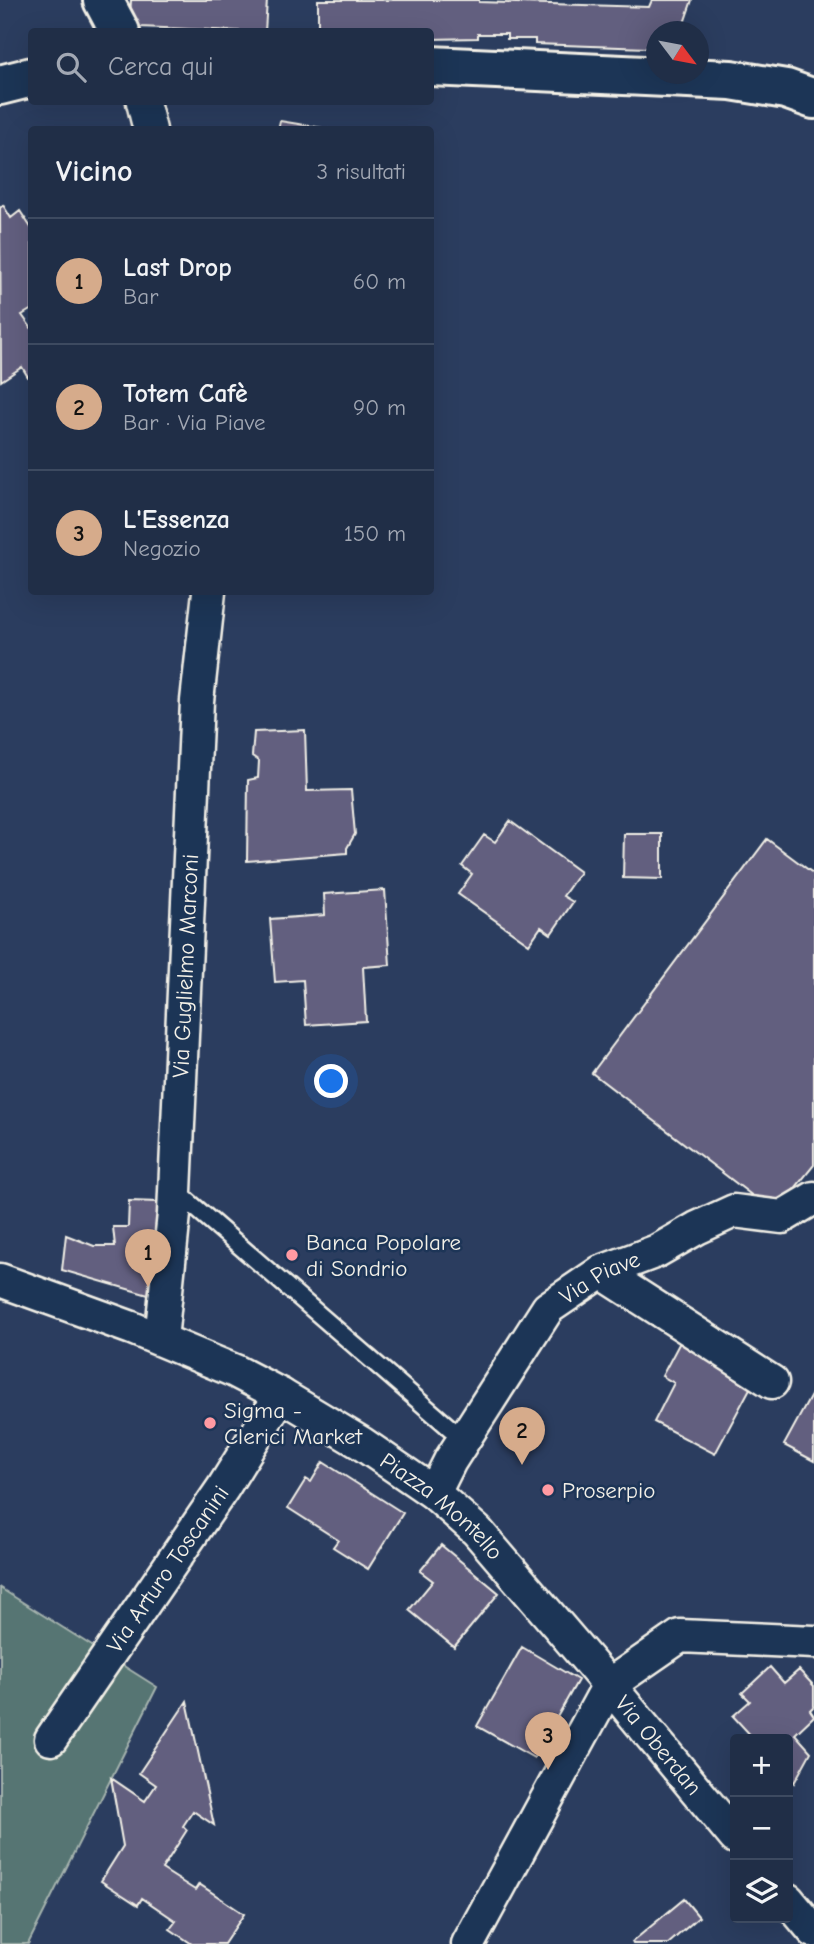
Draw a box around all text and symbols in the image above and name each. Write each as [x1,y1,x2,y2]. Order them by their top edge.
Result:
north arrow [646,21,709,84]
search box [28,28,434,105]
icon: search [52,48,90,86]
text: Cerca qui [108,52,214,82]
text: Vicino [56,154,133,189]
text: 3 risultati [316,158,406,185]
text: Last Drop [123,253,232,283]
text: 1 [74,268,84,295]
text: 60 m [353,268,406,295]
text: Bar [123,283,158,310]
text: Totem Cafè [123,379,248,409]
text: 2 [73,394,85,421]
text: 90 m [353,394,406,421]
text: Bar · Via Piave [123,409,265,436]
text: L'Essenza [123,505,230,535]
text: 3 [73,520,85,547]
text: 150 m [344,520,406,547]
text: Negozio [123,535,201,562]
street label: Via Guglielmo Marconi [167,853,204,1079]
your location [314,1064,348,1098]
pin: 1 [125,1229,171,1287]
place label: Banca Popolare di Sondrio [306,1229,461,1282]
street label: Via Piave [554,1246,644,1310]
marker: Banca Popolare di Sondrio [284,1247,300,1263]
place label: Sigma - Clerici Market [224,1397,363,1450]
pin: 2 [499,1407,545,1465]
marker: Sigma - Clerici Market [202,1415,218,1431]
street label: Piazza Montello [375,1447,509,1565]
place label: Proserpio [562,1477,655,1504]
street label: Via Arturo Toscanini [101,1481,235,1658]
marker: Proserpio [540,1482,556,1498]
street label: Via Oberdan [609,1690,707,1801]
pin: 3 [525,1712,571,1770]
map controls [730,1734,793,1923]
button: + [730,1734,793,1797]
button: − [730,1797,793,1860]
button: layers [730,1860,793,1923]

